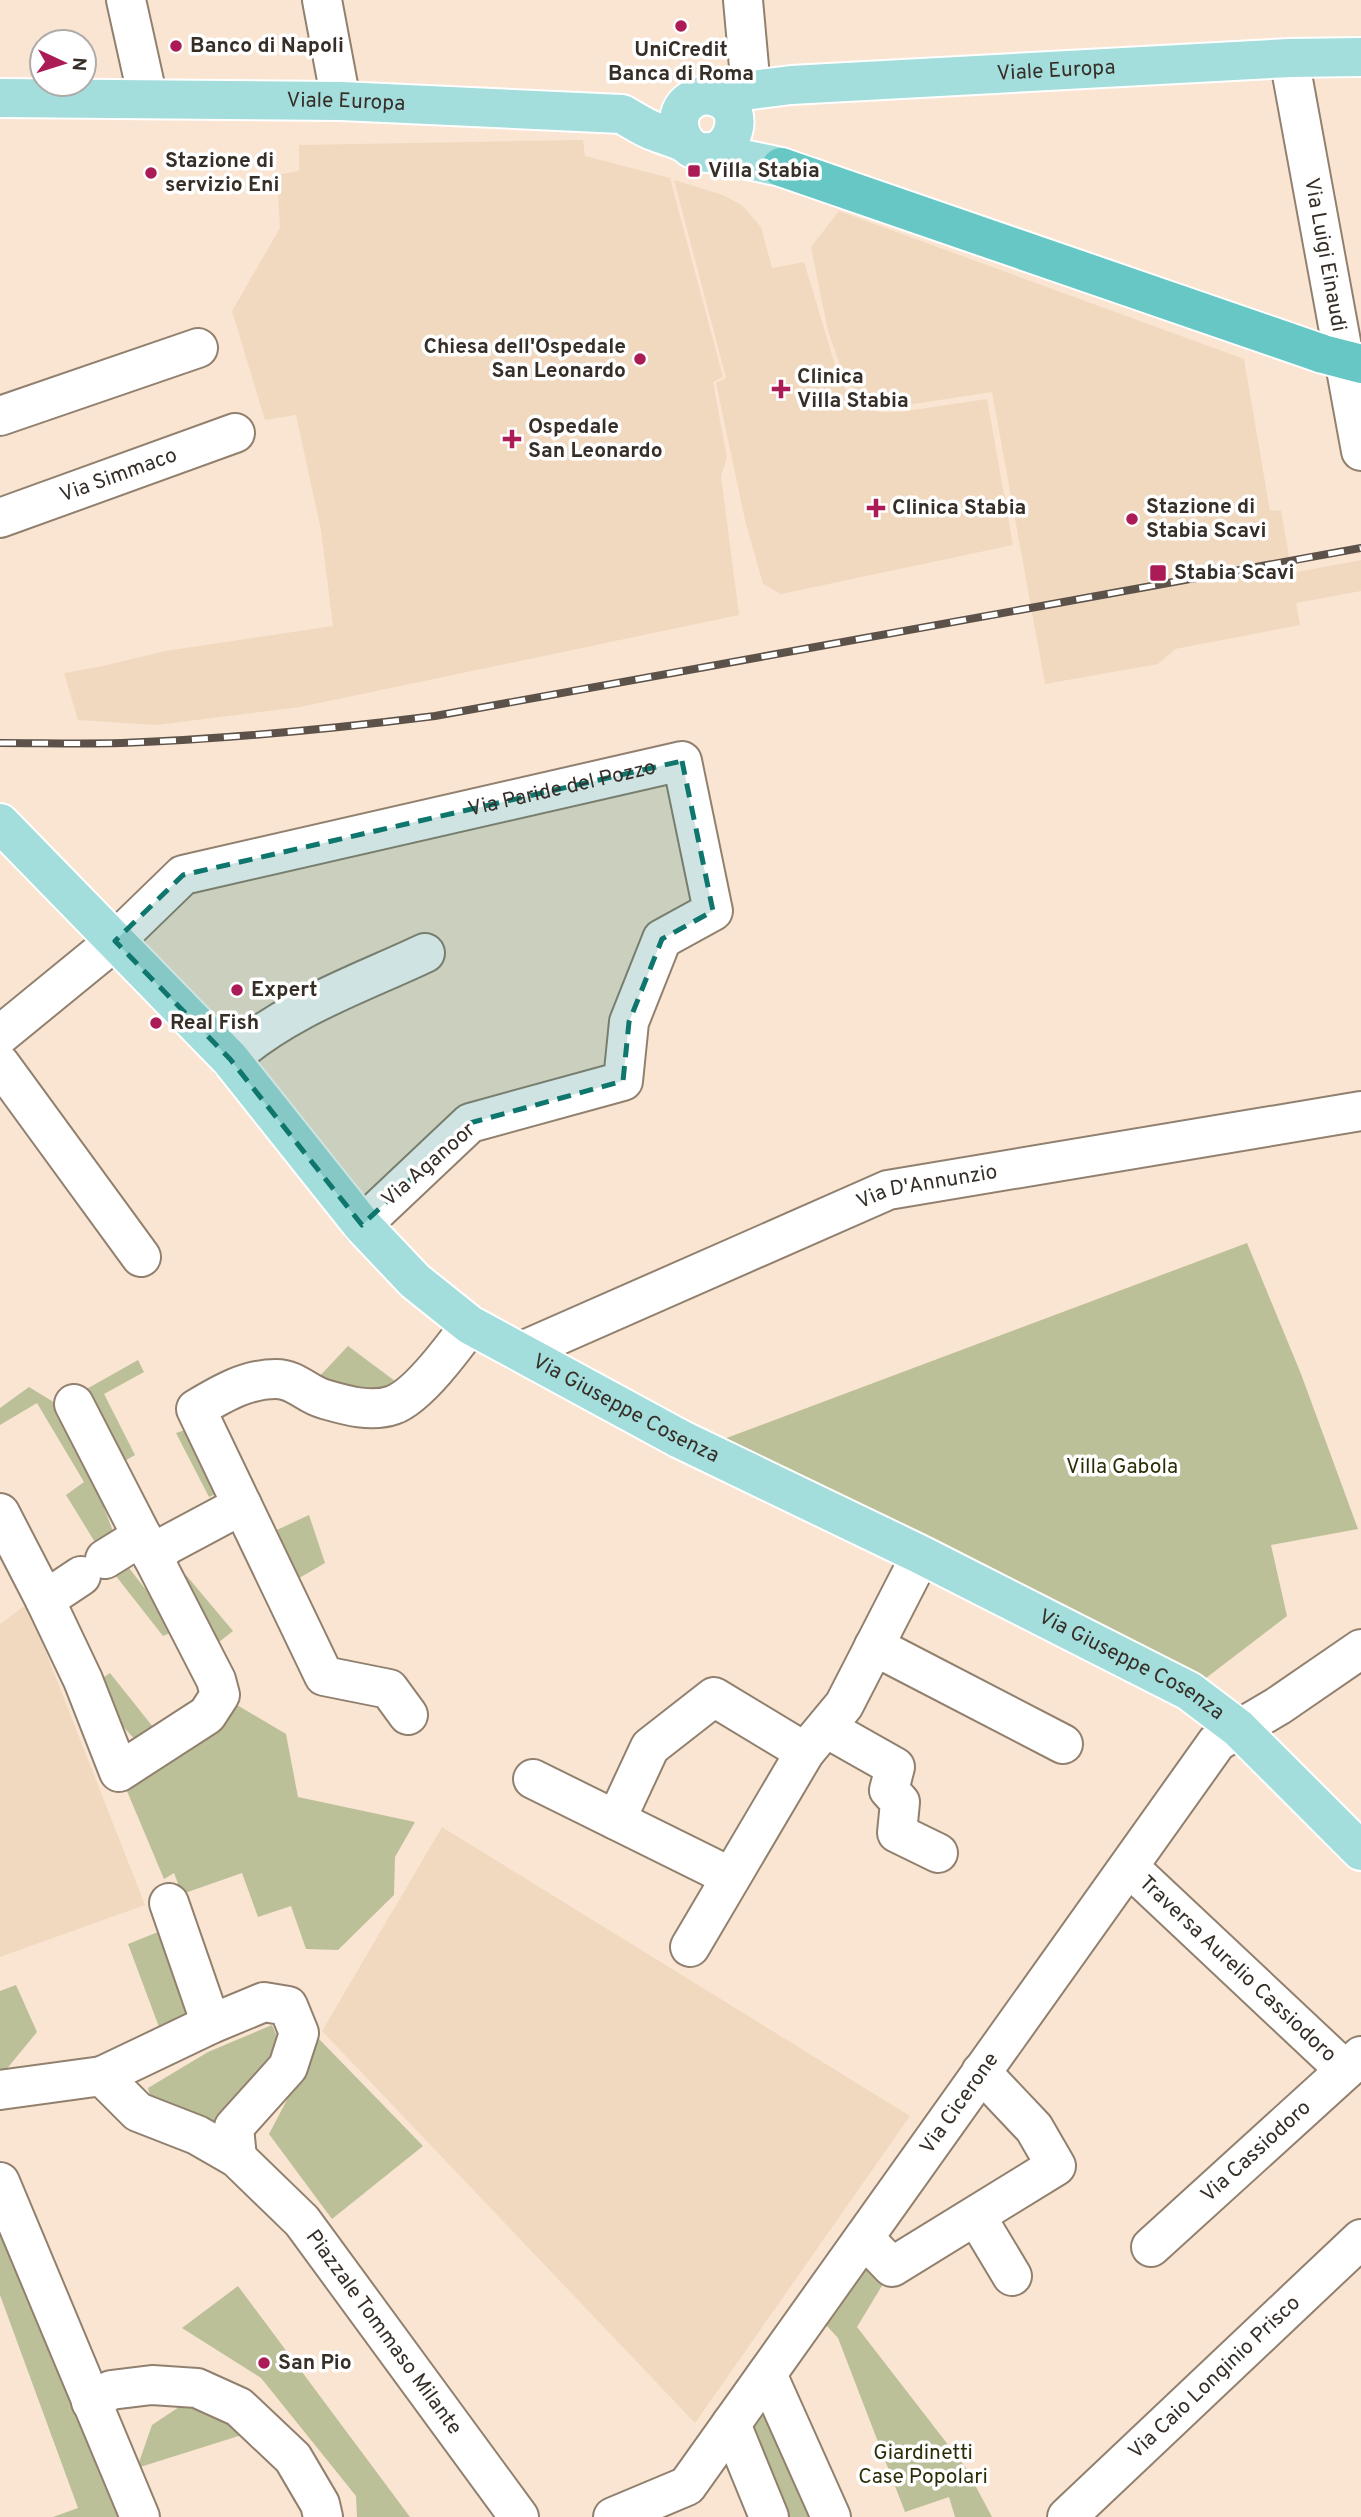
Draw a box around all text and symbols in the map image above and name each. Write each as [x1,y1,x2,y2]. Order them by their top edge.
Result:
marker: UniCredit Banca di Roma [673,18,689,34]
north arrow [28,28,98,98]
place label: Banco di Napoli [190,33,344,60]
place label: UniCredit Banca di Roma [608,37,754,88]
marker: Banco di Napoli [168,38,184,54]
street label: Viale Europa [996,54,1116,87]
text: N [66,56,90,72]
street label: Viale Europa [286,87,406,117]
place label: Stazione di servizio Eni [165,148,279,199]
place label: Villa Stabia [708,158,820,185]
marker: Villa Stabia [686,163,702,179]
marker: Stazione di servizio Eni [143,165,159,181]
street label: Via Luigi Einaudi [1298,176,1352,334]
place label: Chiesa dell'Ospedale San Leonardo [424,334,626,385]
marker: Chiesa dell'Ospedale San Leonardo [632,351,648,367]
place label: Clinica Villa Stabia [797,364,909,415]
marker: Clinica Villa Stabia [771,379,791,399]
place label: Ospedale San Leonardo [528,414,663,465]
marker: Ospedale San Leonardo [502,429,522,449]
street label: Via Simmaco [56,442,181,509]
place label: Stazione di Stabia Scavi [1146,494,1266,545]
place label: Clinica Stabia [892,495,1026,522]
marker: Clinica Stabia [866,498,886,518]
marker: Stazione di Stabia Scavi [1124,511,1140,527]
place label: Stabia Scavi [1174,560,1294,587]
marker: Stabia Scavi [1148,563,1168,583]
street label: Via Paride del Pozzo [465,754,658,823]
place label: Expert [251,977,317,1004]
marker: Expert [229,982,245,998]
place label: Real Fish [170,1010,259,1037]
marker: Real Fish [148,1015,164,1031]
street label: Via Aganoor [377,1117,481,1213]
street label: Via D'Annunzio [852,1158,999,1216]
street label: Via Giuseppe Cosenza [528,1348,724,1469]
park label: Villa Gabola [1066,1454,1178,1481]
street label: Via Giuseppe Cosenza [1034,1603,1230,1726]
street label: Traversa Aurelio Cassiodoro [1133,1870,1342,2068]
street label: Via Cicerone [914,2047,1005,2160]
street label: Via Cassiodoro [1195,2095,1317,2208]
street label: Piazzale Tommaso Milante [300,2225,468,2440]
street label: Via Caio Longinio Prisco [1123,2290,1306,2465]
place label: San Pio [278,2350,352,2377]
marker: San Pio [256,2355,272,2371]
park label: Giardinetti Case Popolari [858,2440,988,2491]

